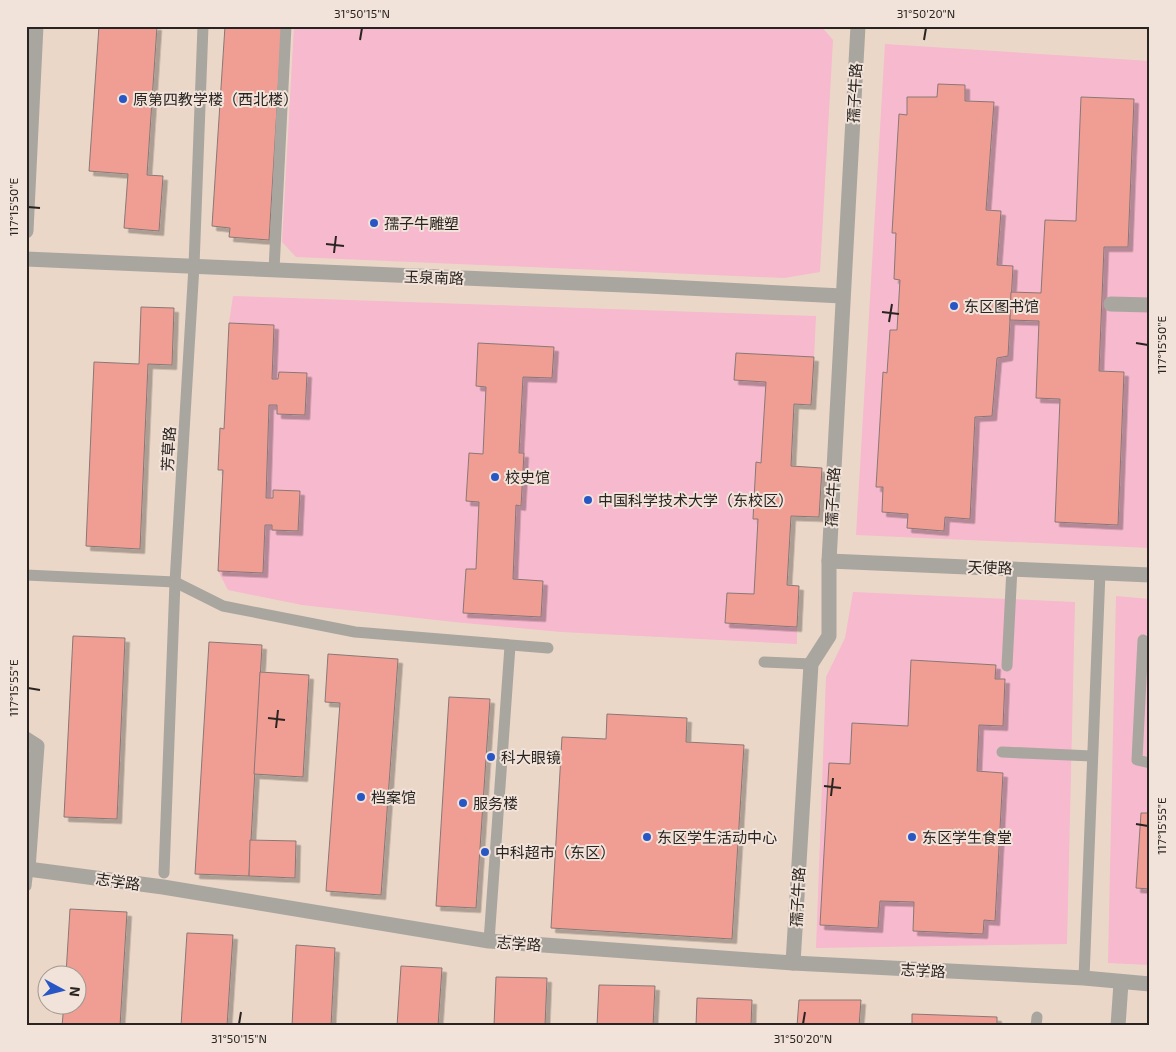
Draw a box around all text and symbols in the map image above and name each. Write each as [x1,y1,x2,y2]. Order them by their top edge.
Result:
text: 31°50'15"N [334,6,390,20]
text: 31°50'20"N [897,6,955,20]
street label: 孺子牛路 [843,63,865,123]
place label: 原第四教学楼（西北楼） [133,90,298,108]
marker: 原第四教学楼（西北楼） [117,93,129,105]
text: 117°15'50"E [6,178,20,236]
place label: 孺子牛雕塑 [384,214,459,232]
marker: 孺子牛雕塑 [368,217,380,229]
street label: 玉泉南路 [404,267,464,287]
place label: 东区图书馆 [964,297,1039,315]
marker: 东区图书馆 [948,300,960,312]
text: 117°15'50"E [1154,316,1168,374]
street label: 芳草路 [158,426,178,472]
street label: 孺子牛路 [821,467,843,527]
place label: 校史馆 [505,468,550,486]
marker: 校史馆 [489,471,501,483]
place label: 中国科学技术大学（东校区） [598,491,793,509]
marker: 中国科学技术大学（东校区） [582,494,594,506]
street label: 天使路 [967,557,1013,577]
text: 117°15'55"E [6,659,20,717]
place label: 科大眼镜 [501,748,561,766]
marker: 科大眼镜 [485,751,497,763]
place label: 档案馆 [371,788,416,806]
marker: 档案馆 [355,791,367,803]
place label: 服务楼 [473,794,518,812]
marker: 服务楼 [457,797,469,809]
text: 117°15'55"E [1154,797,1168,855]
place label: 东区学生活动中心 [657,828,777,846]
place label: 东区学生食堂 [922,828,1012,846]
marker: 东区学生活动中心 [641,831,653,843]
marker: 东区学生食堂 [906,831,918,843]
place label: 中科超市（东区） [495,843,615,861]
marker: 中科超市（东区） [479,846,491,858]
street label: 孺子牛路 [786,867,808,927]
street label: 志学路 [94,869,142,893]
street label: 志学路 [496,932,542,954]
street label: 志学路 [900,960,946,980]
north arrow [38,964,88,1014]
text: N [66,986,84,998]
text: 31°50'15"N [211,1031,267,1045]
text: 31°50'20"N [774,1031,832,1045]

